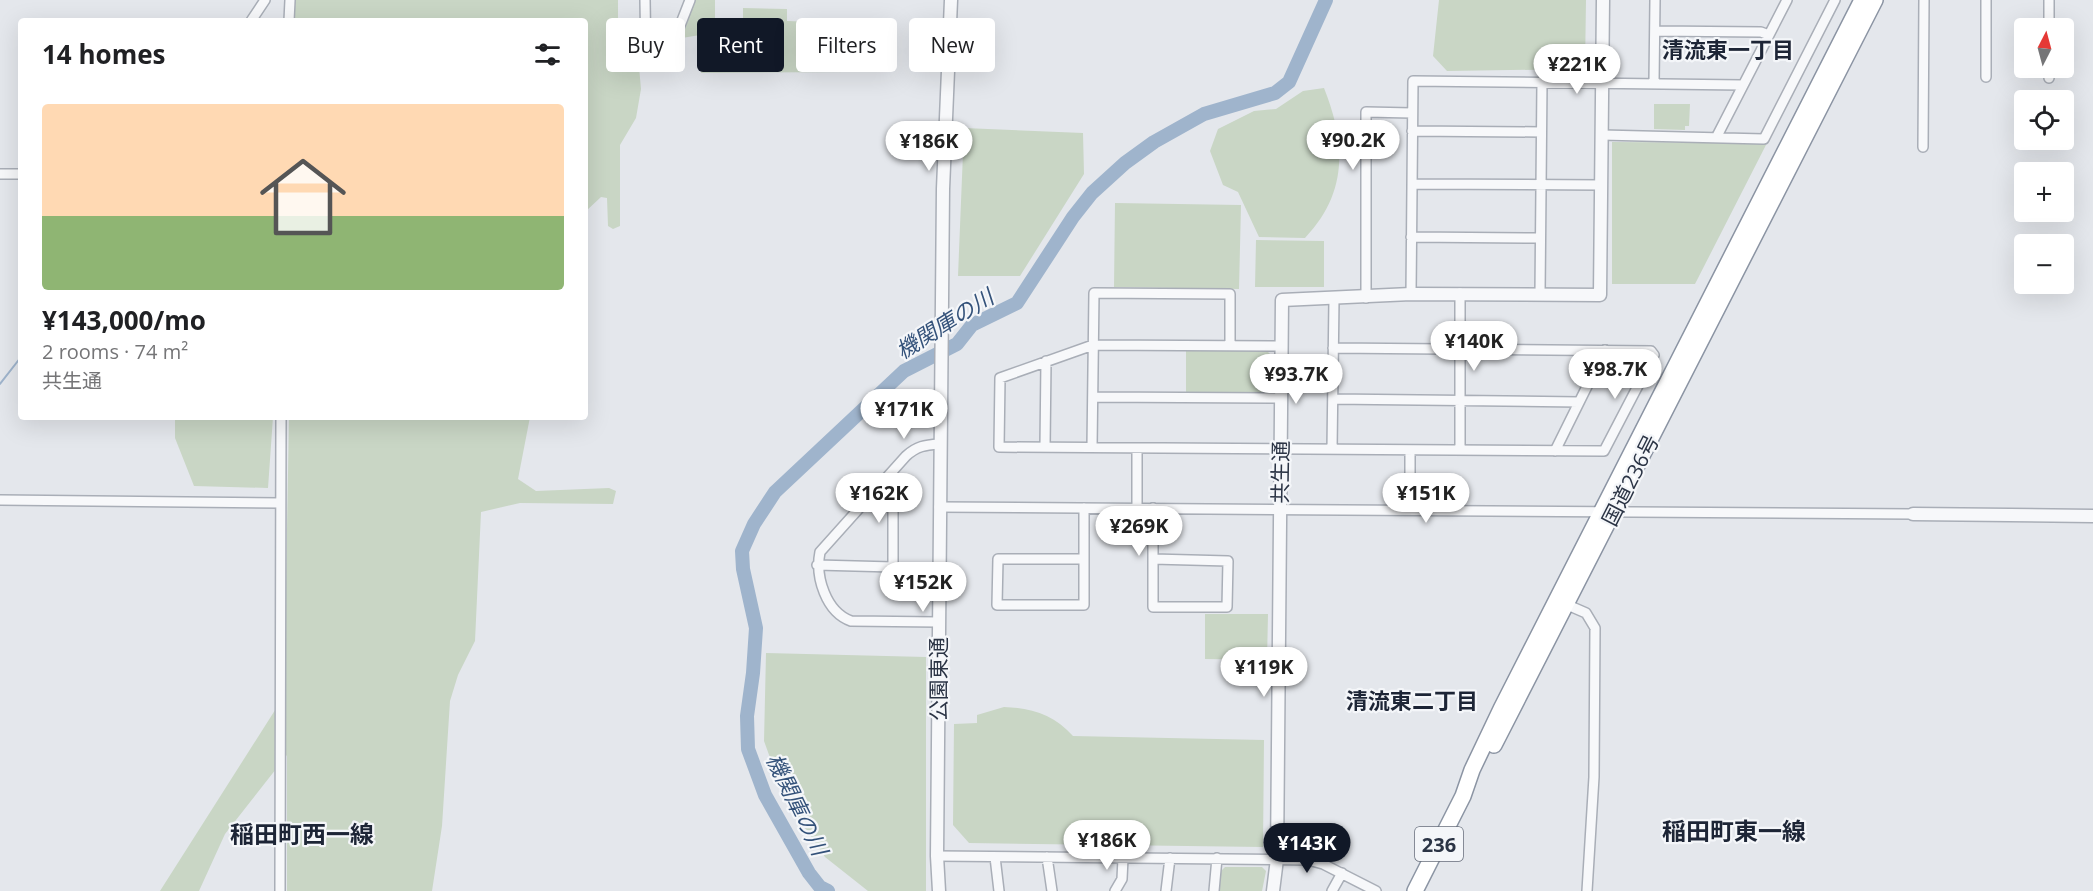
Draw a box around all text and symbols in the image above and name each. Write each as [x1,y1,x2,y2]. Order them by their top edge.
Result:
chip: Buy [606,18,685,72]
chip: Rent [697,18,784,72]
chip: Filters [796,18,897,72]
chip: New [909,18,995,72]
north arrow [2014,18,2074,78]
map controls [2014,18,2074,294]
district label: 清流東一丁目 [1662,34,1794,64]
text: 14 homes [42,36,166,72]
icon: filters [531,38,564,71]
pin: ¥221K [1535,44,1619,95]
text: ¥221K [1547,50,1607,77]
button: locate [2014,90,2074,150]
pin: ¥90.2K [1304,120,1402,171]
pin: ¥186K [887,121,971,172]
text: ¥90.2K [1321,126,1385,153]
text: ¥186K [899,127,959,154]
icon: home [249,143,357,251]
button: + [2014,162,2074,222]
button: − [2014,234,2074,294]
water label: 機関庫の川 [889,280,1000,365]
text: ¥143,000/mo [42,302,206,338]
pin: ¥140K [1432,321,1516,372]
text: ¥140K [1444,327,1504,354]
text: 2 rooms · 74 m² [42,338,188,365]
pin: ¥98.7K [1566,349,1664,400]
pin: ¥93.7K [1247,354,1345,405]
text: ¥98.7K [1583,355,1647,382]
text: ¥93.7K [1264,360,1328,387]
text: 共生通 [42,367,102,394]
pin: ¥171K [862,389,946,440]
text: ¥171K [874,395,934,422]
street label: 国道236号 [1595,430,1665,530]
street label: 共生通 [1265,440,1295,504]
pin: ¥162K [837,473,921,524]
pin: ¥151K [1384,473,1468,524]
text: ¥162K [849,479,909,506]
text: ¥151K [1396,479,1456,506]
pin: ¥269K [1097,506,1181,557]
text: ¥269K [1109,512,1169,539]
pin: ¥152K [881,562,965,613]
text: ¥152K [893,568,953,595]
street label: 公園東通 [924,637,952,721]
pin: ¥119K [1222,647,1306,698]
text: ¥119K [1234,653,1294,680]
district label: 清流東二丁目 [1346,685,1478,715]
water label: 機関庫の川 [760,748,836,862]
district label: 稲田町東一線 [1662,814,1806,847]
district label: 稲田町西一線 [230,817,374,850]
pin: ¥186K [1065,820,1149,871]
pin: ¥143K [1265,823,1349,874]
text: ¥186K [1077,826,1137,853]
road number: 236 [1415,827,1463,861]
text: ¥143K [1277,829,1337,856]

